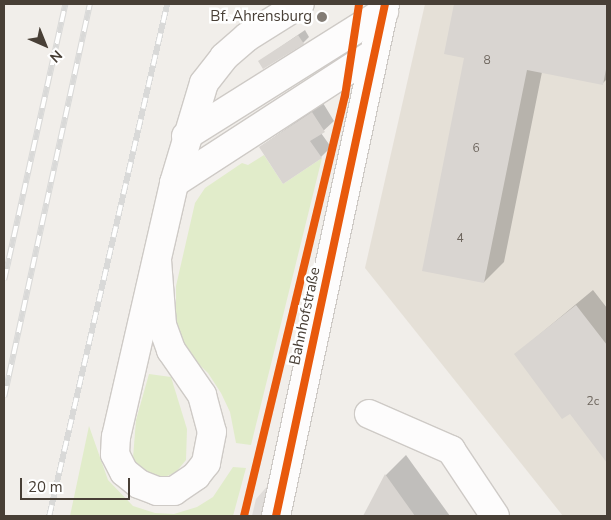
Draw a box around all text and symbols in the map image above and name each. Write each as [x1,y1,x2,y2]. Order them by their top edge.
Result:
place label: Bf. Ahrensburg [210,8,312,26]
marker: Bf. Ahrensburg [316,11,328,23]
north arrow [20,20,70,70]
text: N [45,46,66,67]
house number: 8 [483,54,491,68]
house number: 6 [472,142,480,156]
house number: 4 [456,232,464,246]
street label: Bahnhofstraße [286,265,324,367]
house number: 2c [587,395,599,409]
scale bar [22,468,132,500]
text: 20 m [28,477,63,497]

